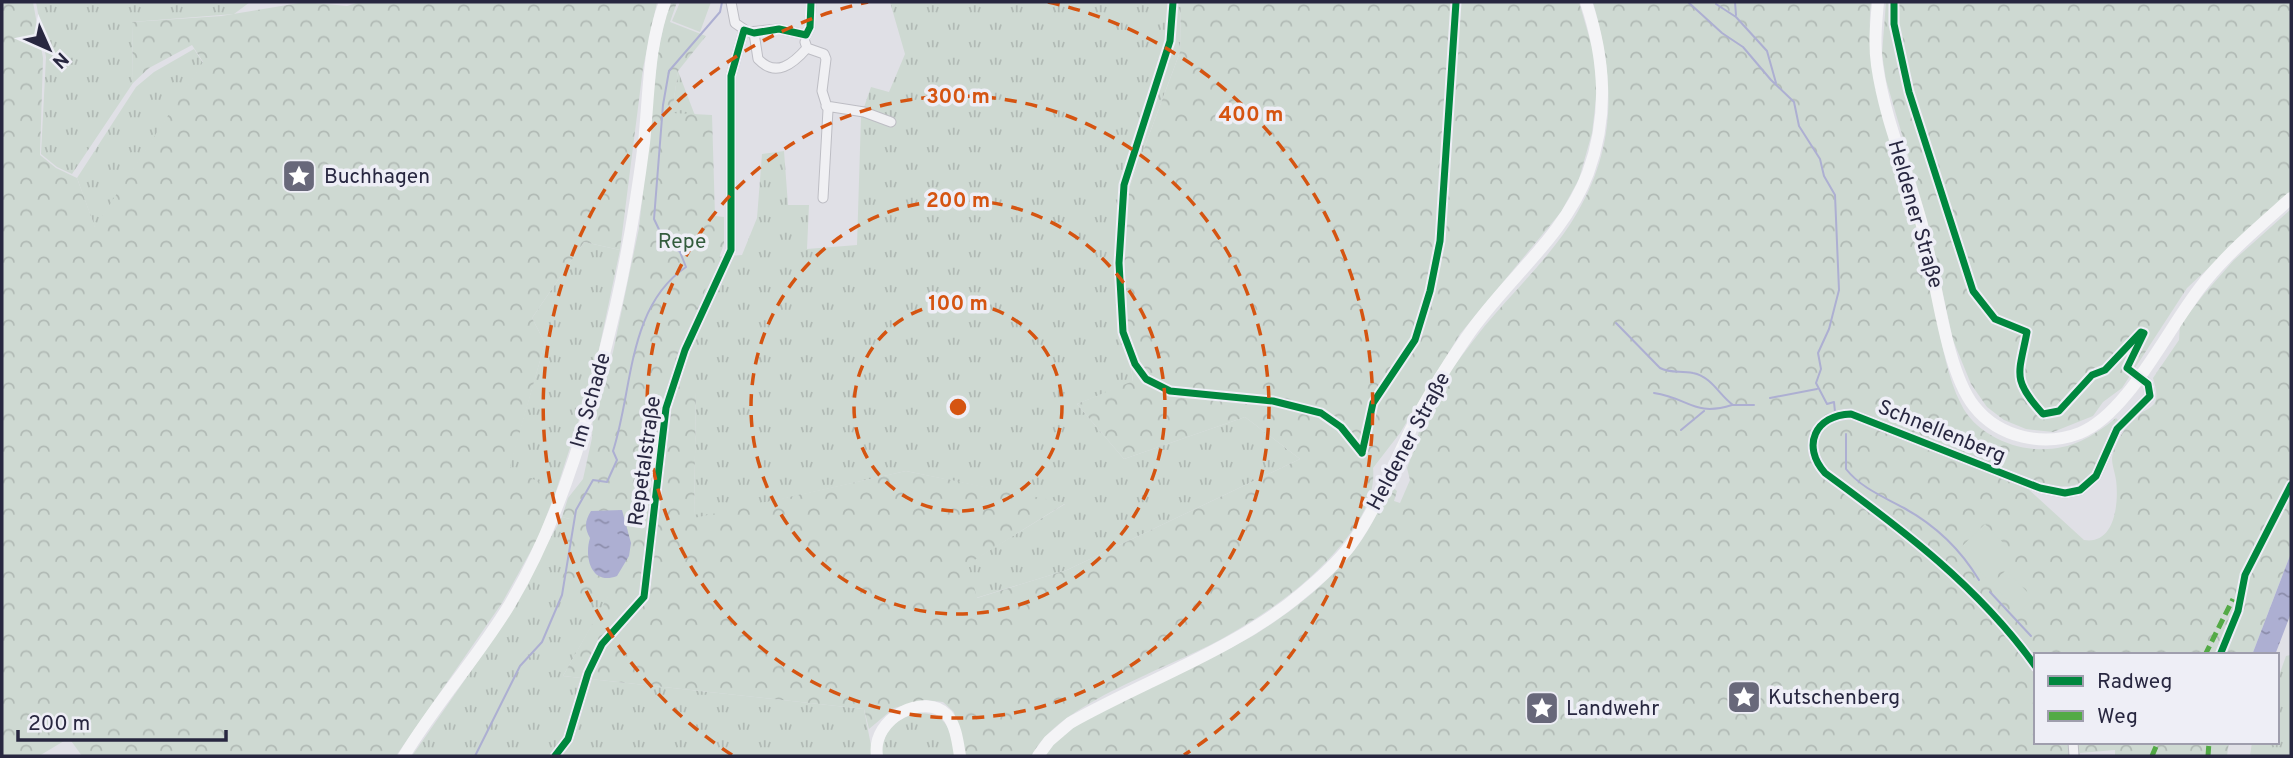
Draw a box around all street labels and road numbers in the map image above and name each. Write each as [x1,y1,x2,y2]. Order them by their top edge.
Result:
street label: Heldener Straße [1881,137,1949,292]
street label: Im Schade [565,350,618,451]
street label: Heldener Straße [1362,368,1457,515]
street label: Repetalstraße [623,394,668,528]
street label: Schnellenberg [1873,394,2009,470]

